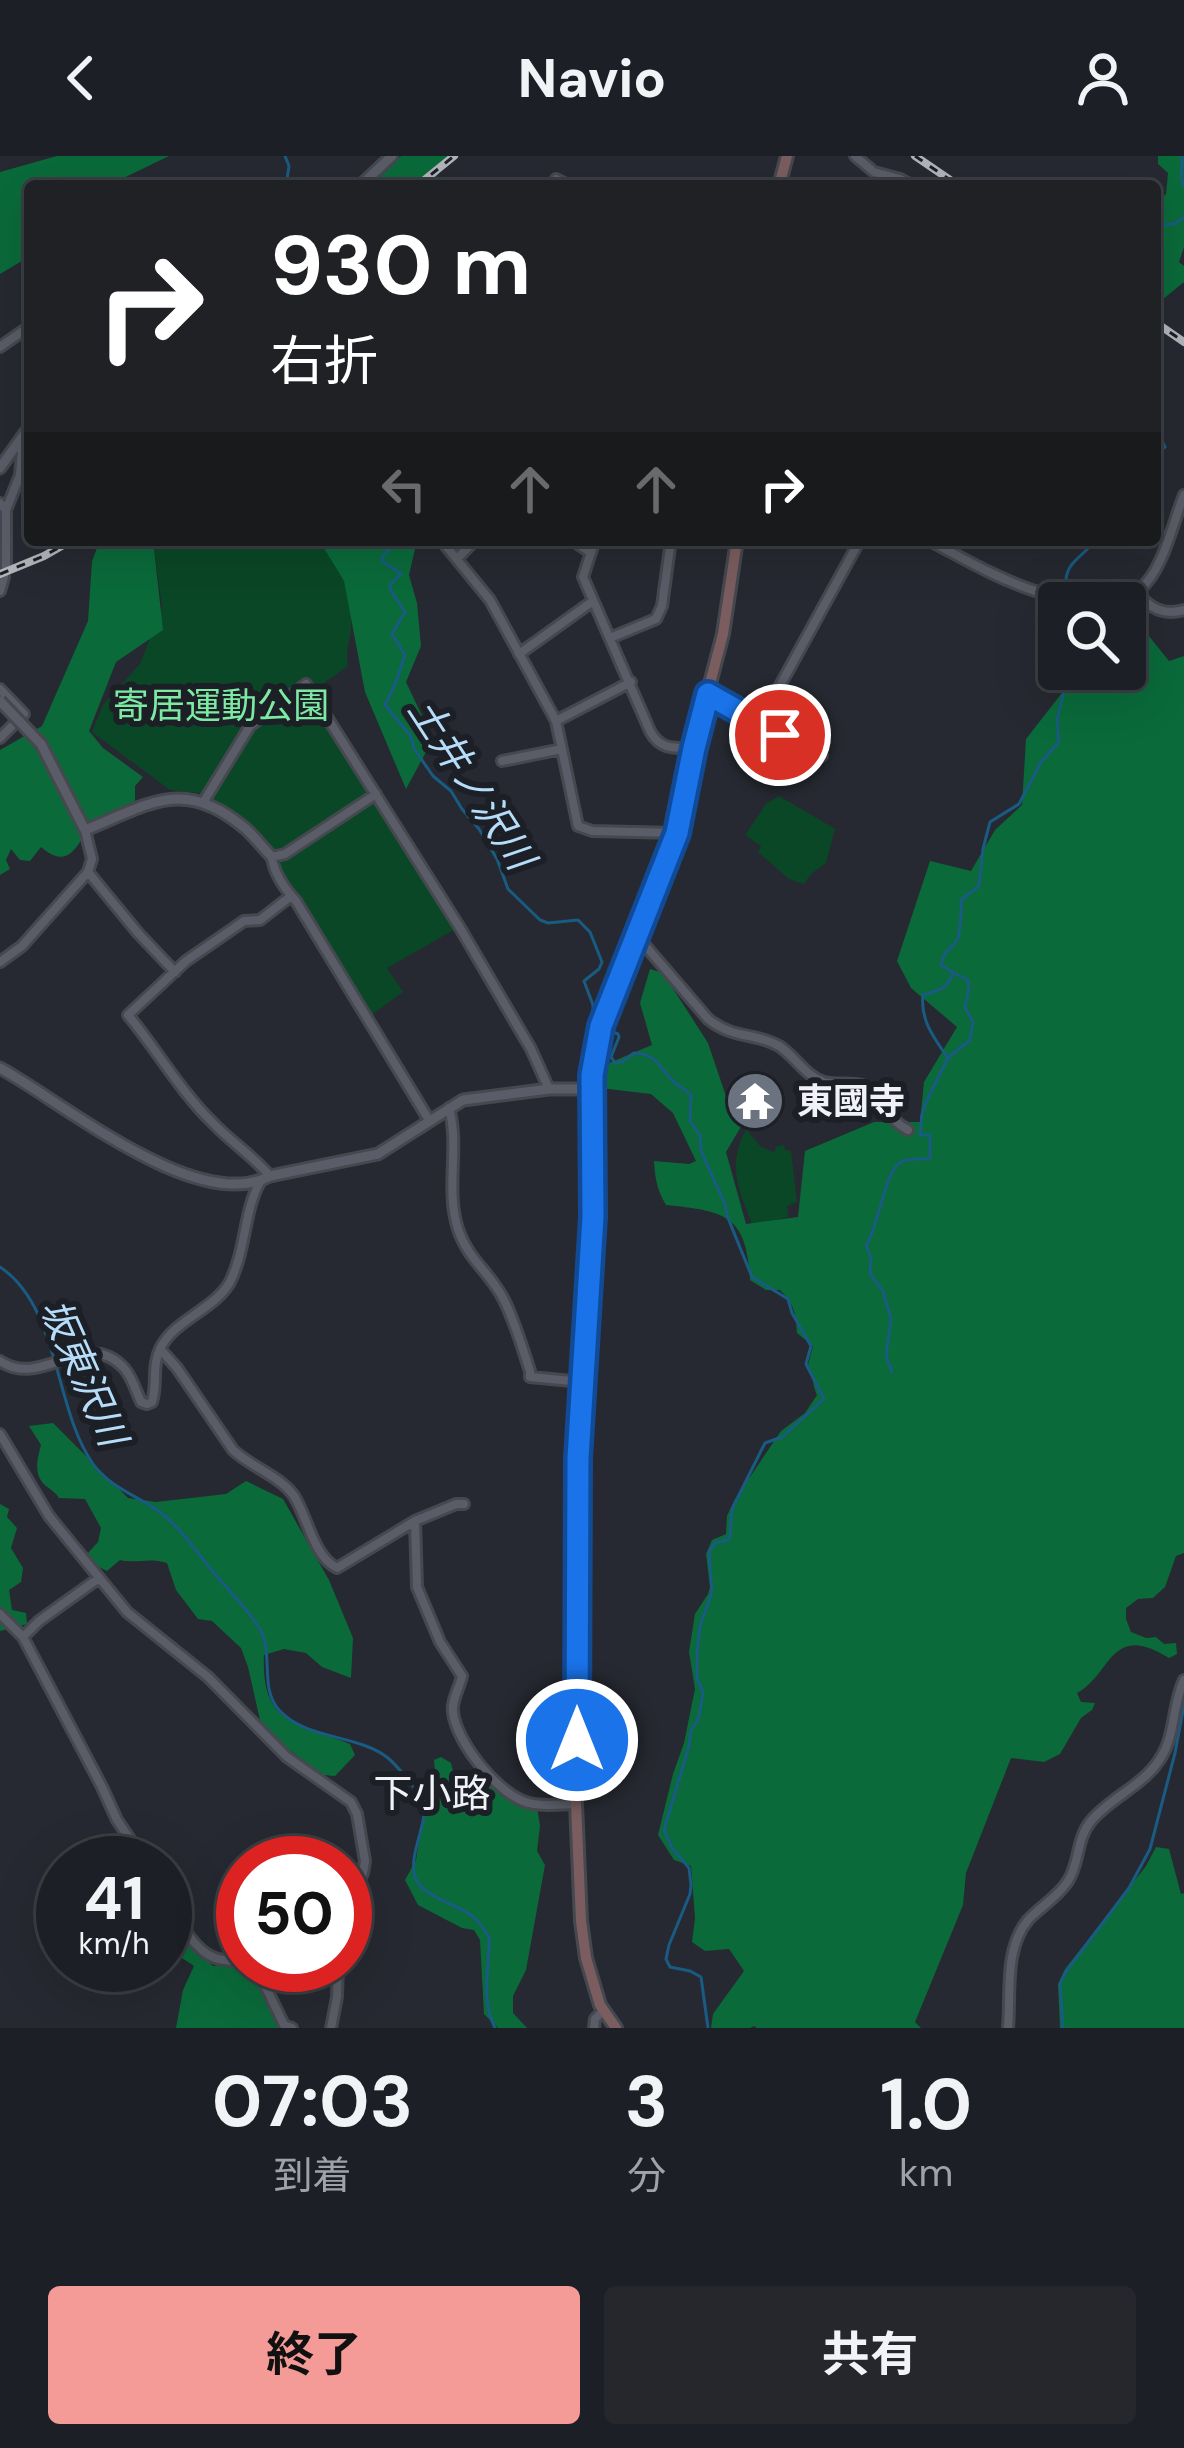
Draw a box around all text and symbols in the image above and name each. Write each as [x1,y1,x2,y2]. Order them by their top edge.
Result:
text: Navio [518,43,666,114]
icon: back [48,45,114,111]
icon: person [1070,45,1136,111]
text: 930 m [270,211,531,320]
icon: right [72,228,228,384]
text: 右折 [270,326,378,397]
icon: left [371,456,437,522]
icon: ahead [497,456,563,522]
icon: ahead [623,456,689,522]
icon: right [749,456,815,522]
map controls [1038,582,1146,690]
button: search [1038,582,1146,690]
park label: 寄居運動公園 [113,682,329,729]
pin [729,684,831,786]
water label: 土井ノ沢川 [397,688,548,882]
icon: arrive [747,702,813,768]
temple icon: 東國寺 [724,1070,786,1132]
place label: 東國寺 [797,1078,905,1125]
water label: 坂東沢川 [29,1291,140,1457]
position arrow [514,1677,640,1803]
district label: 下小路 [373,1768,491,1819]
speed limit sign: 50 [216,1836,372,1992]
text: 41 [84,1859,144,1938]
text: km/h [79,1924,149,1963]
text: 07:03 [212,2055,413,2148]
text: 3 [625,2055,668,2148]
text: 1.0 [880,2058,972,2151]
text: km [899,2147,953,2198]
text: 到着 [273,2150,351,2201]
text: 分 [627,2150,666,2201]
button: 終了 [48,2286,580,2424]
button: 共有 [604,2286,1136,2424]

